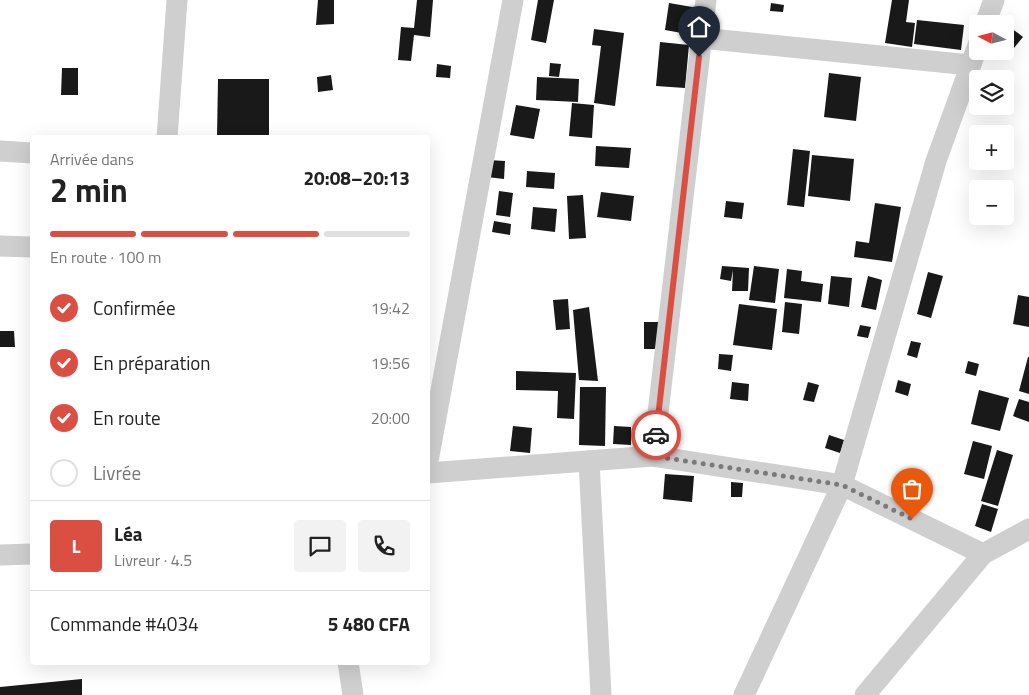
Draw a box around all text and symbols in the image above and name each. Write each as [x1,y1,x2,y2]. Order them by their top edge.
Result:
pin [678,6,720,57]
icon: home [685,13,713,41]
north arrow [969,15,1014,60]
map controls [969,15,1014,225]
button: layers [969,70,1014,115]
button: + [969,125,1014,170]
text: Arrivée dans [50,147,134,171]
text: 20:08–20:13 [303,163,410,192]
text: 2 min [50,166,128,214]
button: − [969,180,1014,225]
text: En route · 100 m [50,245,161,269]
text: Confirmée [93,293,175,322]
icon: check [50,294,78,322]
text: 19:42 [371,296,410,320]
text: En préparation [93,348,211,377]
icon: check [50,349,78,377]
text: 19:56 [371,351,410,375]
text: En route [93,403,161,432]
icon: check [50,404,78,432]
text: 20:00 [371,406,410,430]
courier [631,410,681,460]
icon: car [642,421,670,449]
text: Livrée [93,458,141,487]
pin [891,468,933,519]
icon: bag [898,475,926,503]
text: Léa [114,519,142,548]
button: chat [294,520,346,572]
button: phone [358,520,410,572]
text: L [72,531,80,560]
text: Livreur · 4.5 [114,548,192,572]
text: Commande #4034 [50,609,199,638]
text: 5 480 CFA [328,609,410,638]

